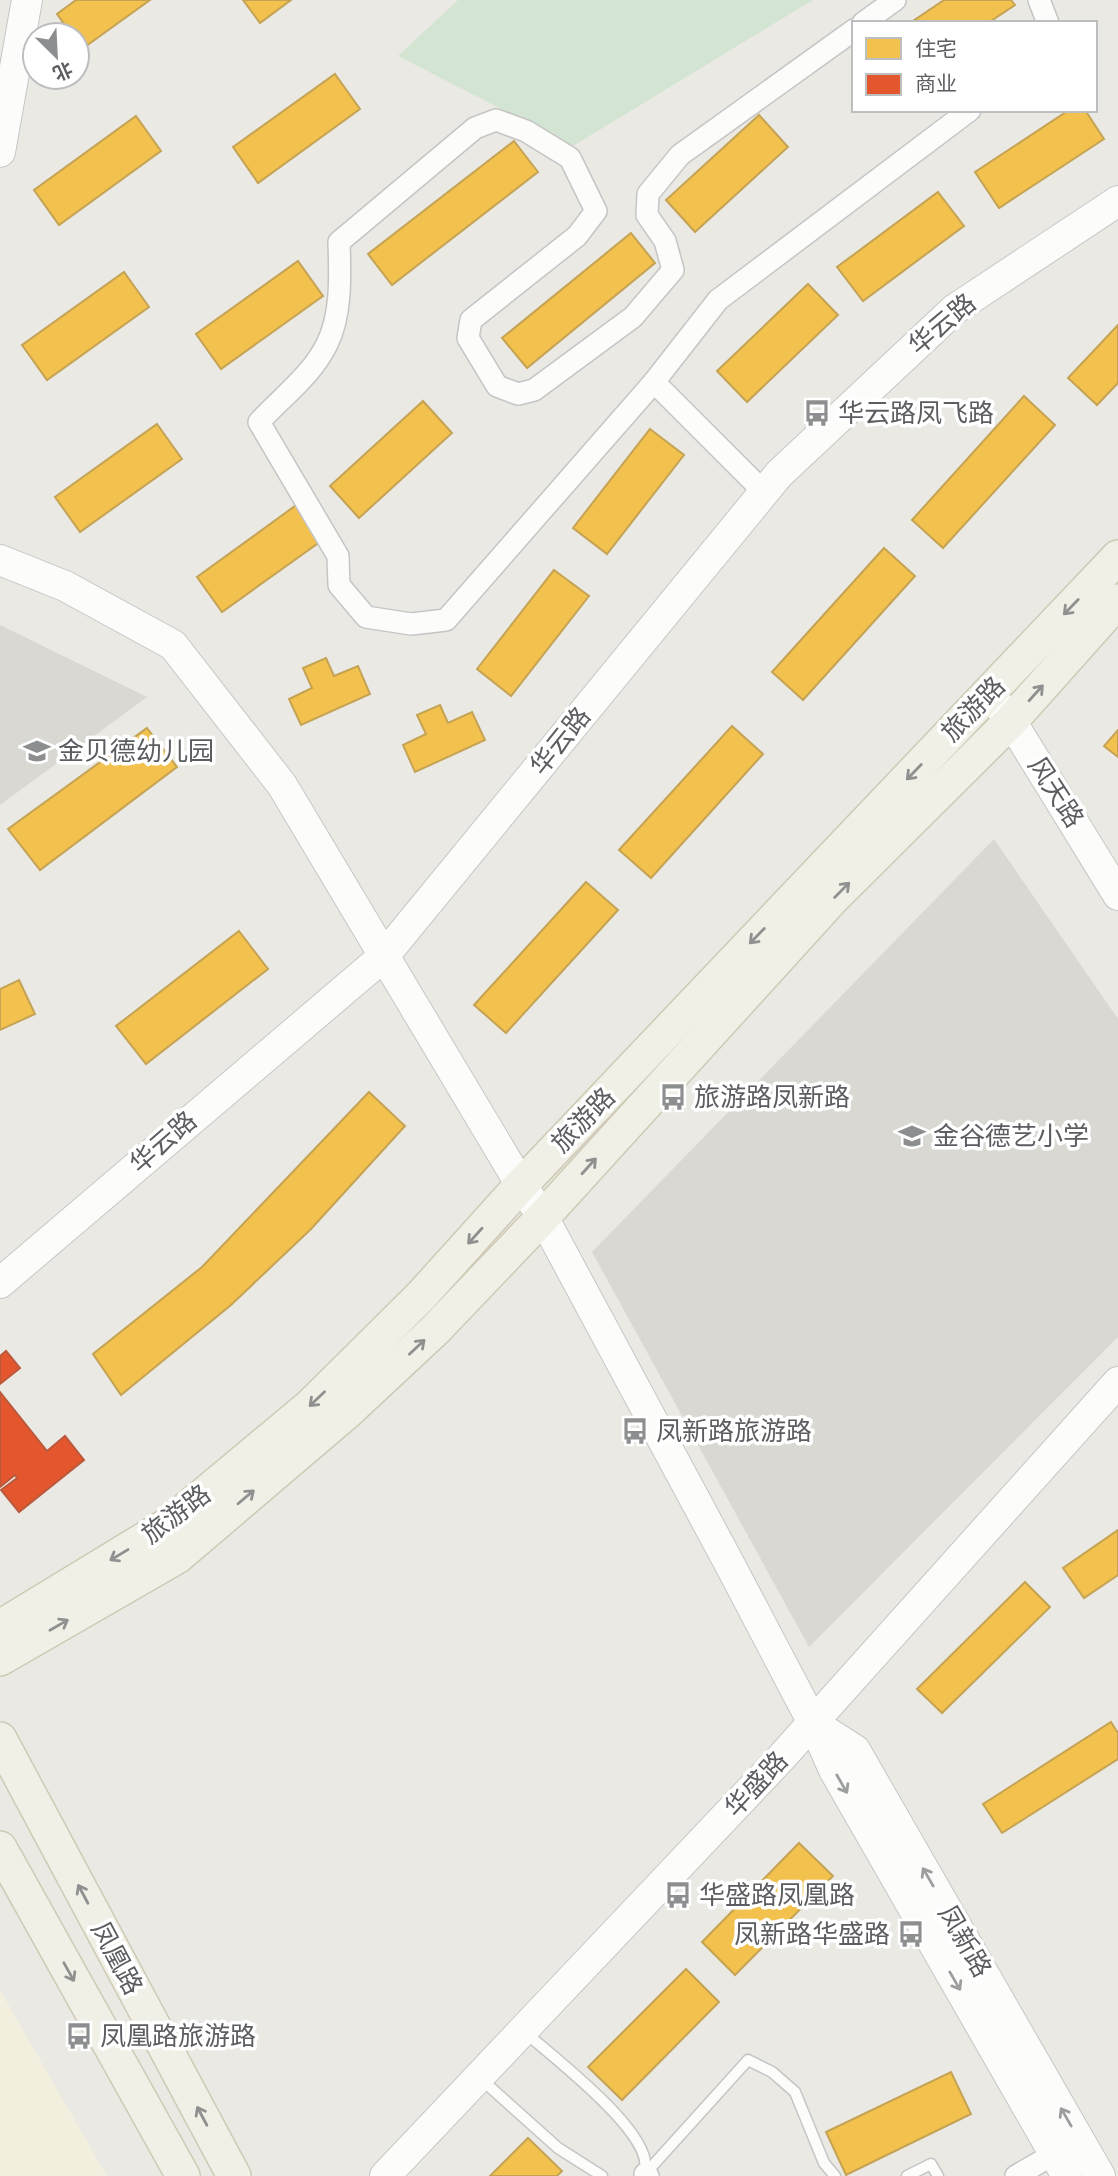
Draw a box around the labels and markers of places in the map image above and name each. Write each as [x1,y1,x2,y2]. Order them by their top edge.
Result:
place label: 华云路凤飞路 [838,396,994,427]
bus stop icon: 华云路凤飞路 [802,398,832,428]
place label: 金贝德幼儿园 [58,734,214,765]
school or university icon: 金贝德幼儿园 [22,736,52,766]
place label: 旅游路凤新路 [694,1080,850,1111]
bus stop icon: 旅游路凤新路 [658,1082,688,1112]
place label: 金谷德艺小学 [933,1119,1089,1150]
school or university icon: 金谷德艺小学 [897,1121,927,1151]
place label: 凤新路旅游路 [656,1414,812,1445]
bus stop icon: 凤新路旅游路 [620,1416,650,1446]
place label: 华盛路凤凰路 [699,1878,855,1909]
bus stop icon: 华盛路凤凰路 [663,1880,693,1910]
place label: 凤新路华盛路 [734,1917,890,1948]
bus stop icon: 凤新路华盛路 [896,1919,926,1949]
place label: 凤凰路旅游路 [100,2019,256,2050]
bus stop icon: 凤凰路旅游路 [64,2021,94,2051]

